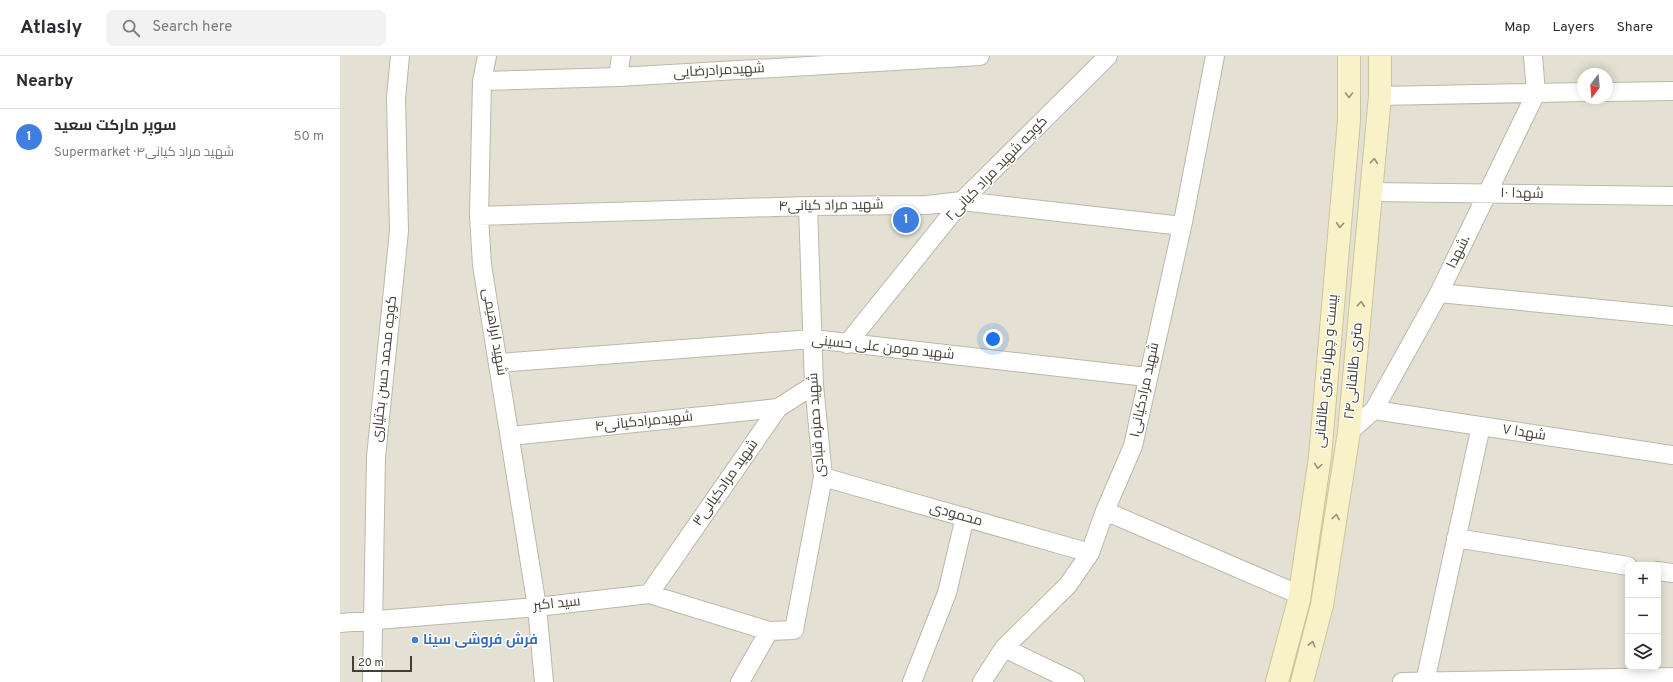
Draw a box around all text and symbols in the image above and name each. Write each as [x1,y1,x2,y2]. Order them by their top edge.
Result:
search box [106,10,386,46]
text: Atlasly [20,16,82,40]
icon: search [120,17,142,39]
text: Search here [152,18,232,37]
text: Map [1504,19,1530,36]
text: Layers [1552,19,1594,36]
text: Share [1616,19,1653,36]
street label: شهیدمرادرضایی [673,60,765,82]
north arrow [1577,68,1613,104]
text: Nearby [16,71,73,93]
one-way arrow [1345,92,1353,98]
street label: کوچه شهید مراد کیانی۲ [943,113,1051,225]
text: سوپر مارکت سعید [54,117,176,136]
text: 1 [26,129,32,145]
text: 50 m [294,129,324,145]
text: Supermarket · شهید مراد کیانی۴ [54,145,234,161]
one-way arrow [1369,158,1378,164]
street label: شهدا ۱۰ [1500,185,1544,203]
street label: شهید مراد کیانی۴ [778,197,884,215]
pin: 1 [893,205,919,235]
one-way arrow [1335,222,1344,228]
street label: شهدا. [1444,232,1474,272]
street label: شهید ابراهیمی [478,287,510,377]
street label: بیست و چهار متری طالقانی [1312,293,1342,449]
street label: کوچه محمد حسن بختیاری [369,295,401,443]
one-way arrow [1356,301,1365,307]
street label: ۲۴متری طالقانی [1341,322,1367,420]
your location [983,329,1003,349]
street label: شهید مومن علی حسینی [811,332,955,364]
street label: شهید مرادکیانی۱ [1127,341,1163,439]
street label: شهید حمزه قبادی [805,372,829,478]
street label: شهیدمرادکیانی۴ [594,408,694,436]
street label: شهدا ۷ [1501,421,1547,445]
street label: شهید مرادکیانی۳ [690,436,762,530]
one-way arrow [1314,463,1323,469]
street label: محمودی [928,499,984,531]
one-way arrow [1331,513,1340,520]
map controls [1625,562,1661,670]
button: + [1625,562,1661,598]
street label: سید اکبر [532,593,581,615]
button: − [1625,598,1661,634]
place label: فرش فروشی سینا [423,631,538,649]
button: layers [1625,634,1661,670]
marker: فرش فروشی سینا [410,635,420,645]
one-way arrow [1307,641,1316,648]
scale bar [352,654,412,673]
text: 20 m [358,656,384,670]

